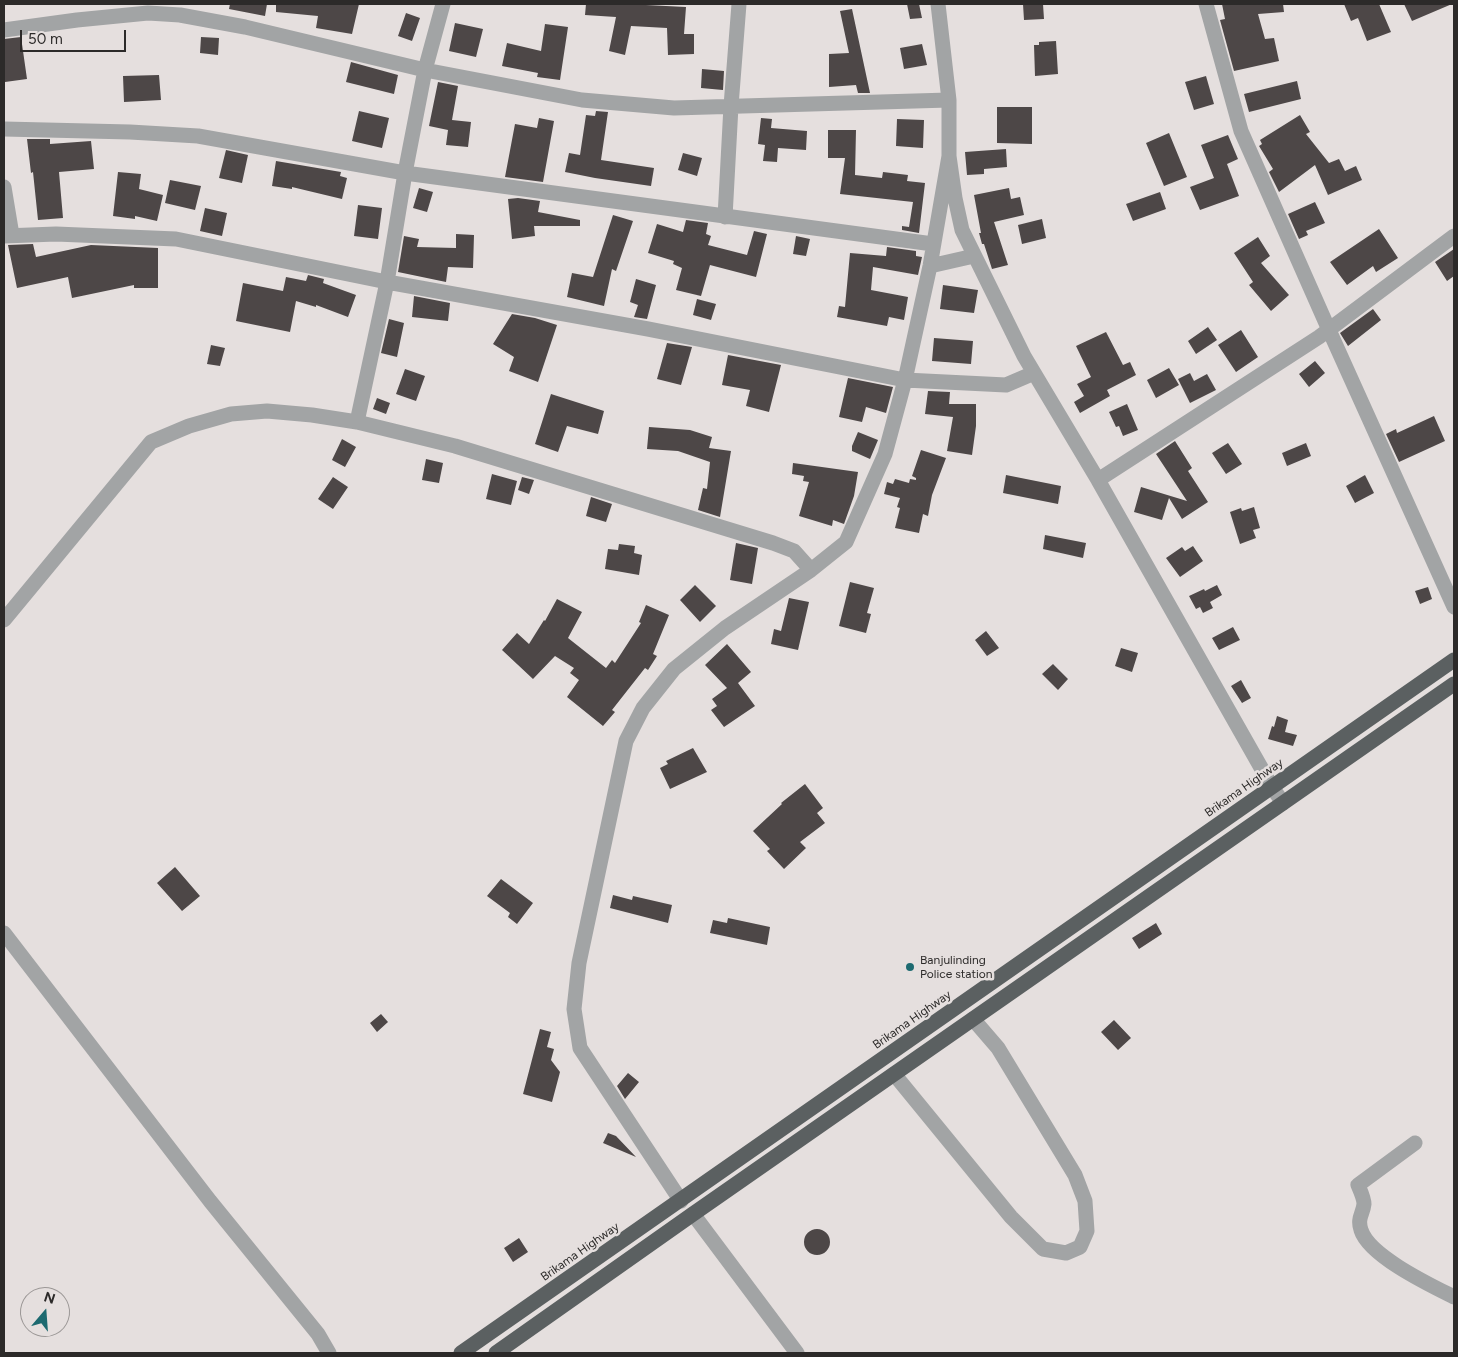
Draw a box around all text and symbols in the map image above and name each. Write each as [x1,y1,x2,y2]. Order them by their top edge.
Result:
scale bar [22,20,129,52]
text: 50 m [28,30,63,48]
street label: Brikama Highway [1202,756,1286,820]
place label: Banjulinding Police station [920,953,992,981]
marker: Banjulinding Police station [904,961,916,973]
street label: Brikama Highway [870,988,954,1052]
street label: Brikama Highway [538,1220,622,1284]
north arrow [20,1287,70,1337]
text: N [42,1288,57,1308]

